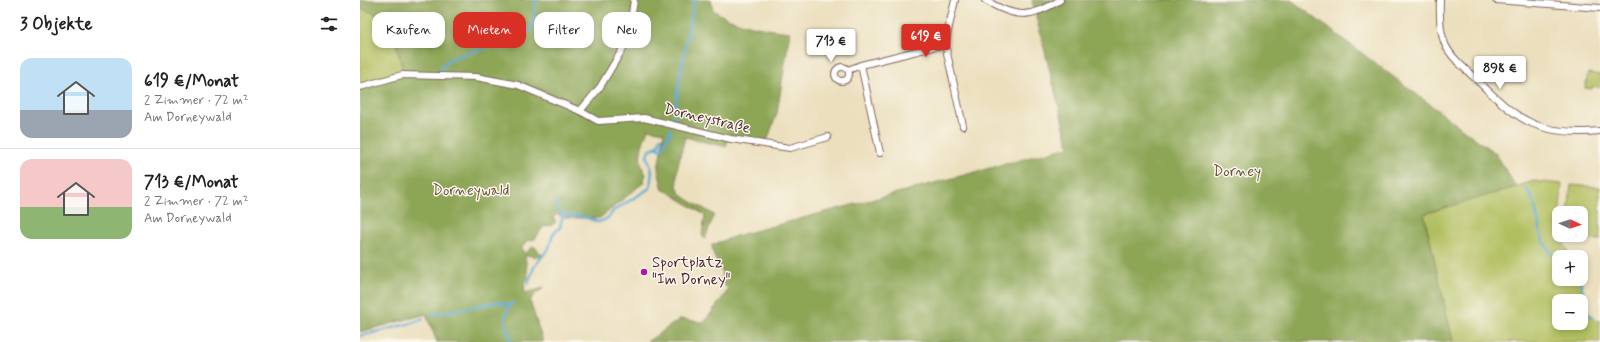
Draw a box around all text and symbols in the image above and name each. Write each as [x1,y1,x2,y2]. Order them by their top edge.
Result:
chip: Kaufen [372,12,445,48]
chip: Mieten [453,12,526,48]
chip: Filter [534,12,594,48]
chip: Neu [602,12,651,48]
text: 3 Objekte [20,13,93,35]
icon: filters [318,13,340,35]
pin: 619 € [898,24,954,58]
text: 619 € [910,28,942,45]
pin: 713 € [803,29,859,63]
text: 713 € [816,33,846,50]
pin: 898 € [1472,56,1528,90]
text: 898 € [1483,60,1517,77]
text: 619 €/Monat [144,70,239,92]
icon: home [52,74,100,122]
text: 2 Zimmer · 72 m² [144,92,249,109]
street label: Dorneystraße [662,99,752,139]
text: Am Dorneywald [144,109,232,126]
park label: Dorney [1213,162,1261,182]
text: 713 €/Monat [144,171,239,193]
icon: home [52,175,100,223]
park label: Dorneywald [433,181,510,201]
text: 2 Zimmer · 72 m² [144,193,249,210]
north arrow [1552,206,1588,242]
map controls [1552,206,1588,330]
text: Am Dorneywald [144,210,232,227]
button: + [1552,250,1588,286]
place label: Sportplatz "Im Dorney" [652,253,731,290]
marker: Sportplatz "Im Dorney" [639,267,649,277]
button: − [1552,294,1588,330]

